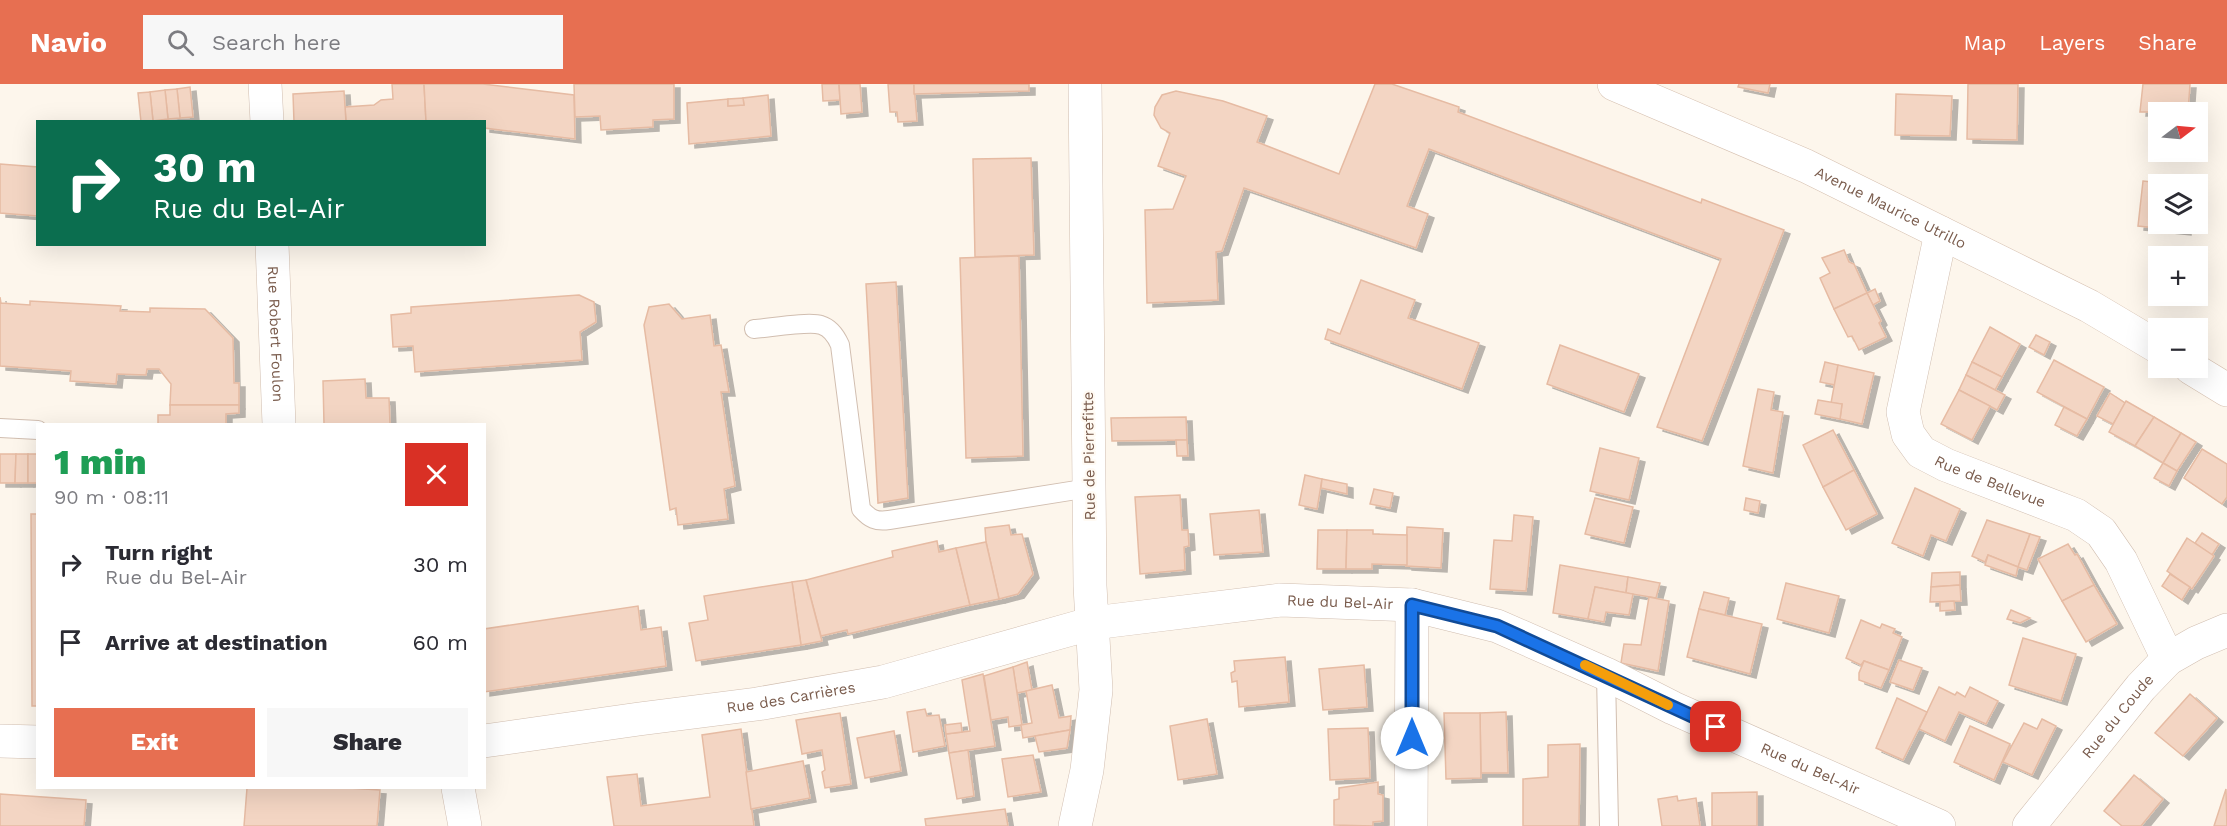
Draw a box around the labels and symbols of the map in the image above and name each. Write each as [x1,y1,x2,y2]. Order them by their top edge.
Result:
north arrow [2148,102,2208,162]
street label: Avenue Maurice Utrillo [1812,163,1969,253]
street label: Rue Robert Foulon [264,265,287,402]
street label: Rue de Pierrefitte [1079,392,1099,520]
street label: Rue de Bellevue [1931,452,2048,511]
street label: Rue du Bel-Air [1286,591,1394,613]
street label: Rue du Coude [2078,671,2157,762]
street label: Rue des Carrières [726,678,857,717]
pin [1690,701,1741,752]
position arrow [1380,706,1444,770]
street label: Rue du Bel-Air [1758,739,1863,799]

